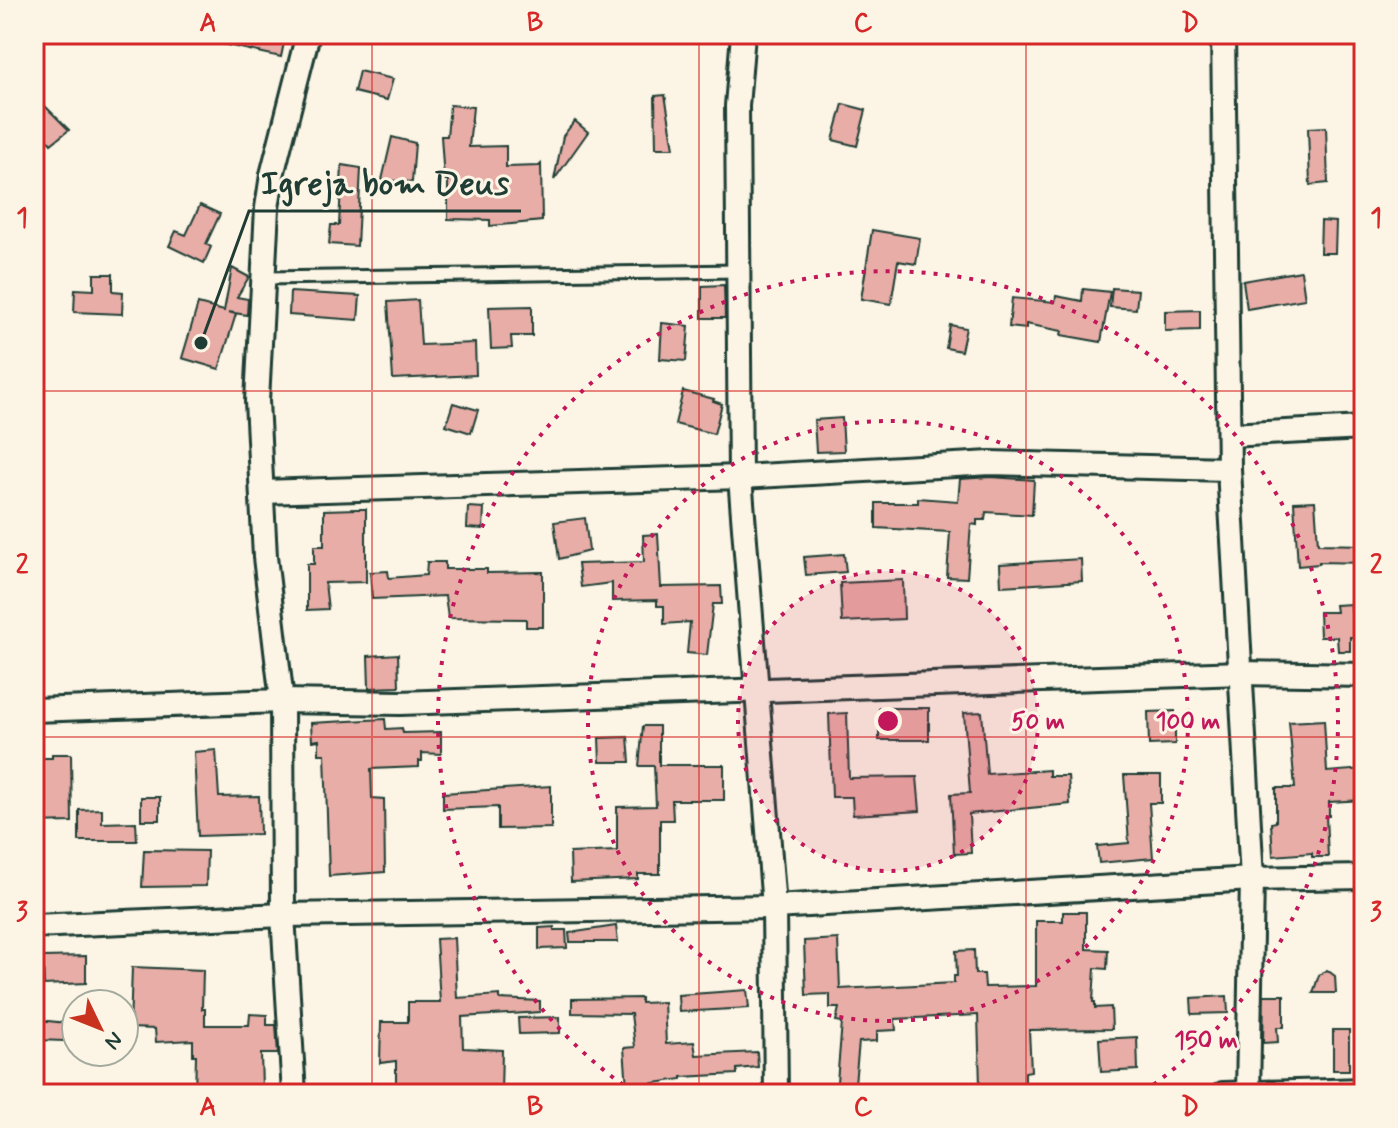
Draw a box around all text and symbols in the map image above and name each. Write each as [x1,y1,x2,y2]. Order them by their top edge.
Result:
text: A [199,7,217,41]
text: B [527,7,543,41]
text: C [854,7,873,41]
text: D [1181,7,1199,41]
callout: Igreja bom Deus [249,153,521,211]
text: Igreja bom Deus [261,162,509,208]
text: 1 [16,202,28,236]
text: 1 [1370,202,1382,236]
text: 2 [16,549,29,583]
text: 2 [1370,549,1383,583]
centre of rings [874,707,902,735]
text: 50 m [1011,707,1065,738]
text: 100 m [1156,707,1220,738]
text: 3 [16,896,28,930]
text: 3 [1370,896,1382,930]
north arrow [60,988,140,1068]
text: N [98,1025,128,1055]
text: 150 m [1174,1026,1238,1057]
text: A [199,1091,217,1125]
text: B [527,1091,543,1125]
text: C [854,1091,873,1125]
text: D [1181,1091,1199,1125]

